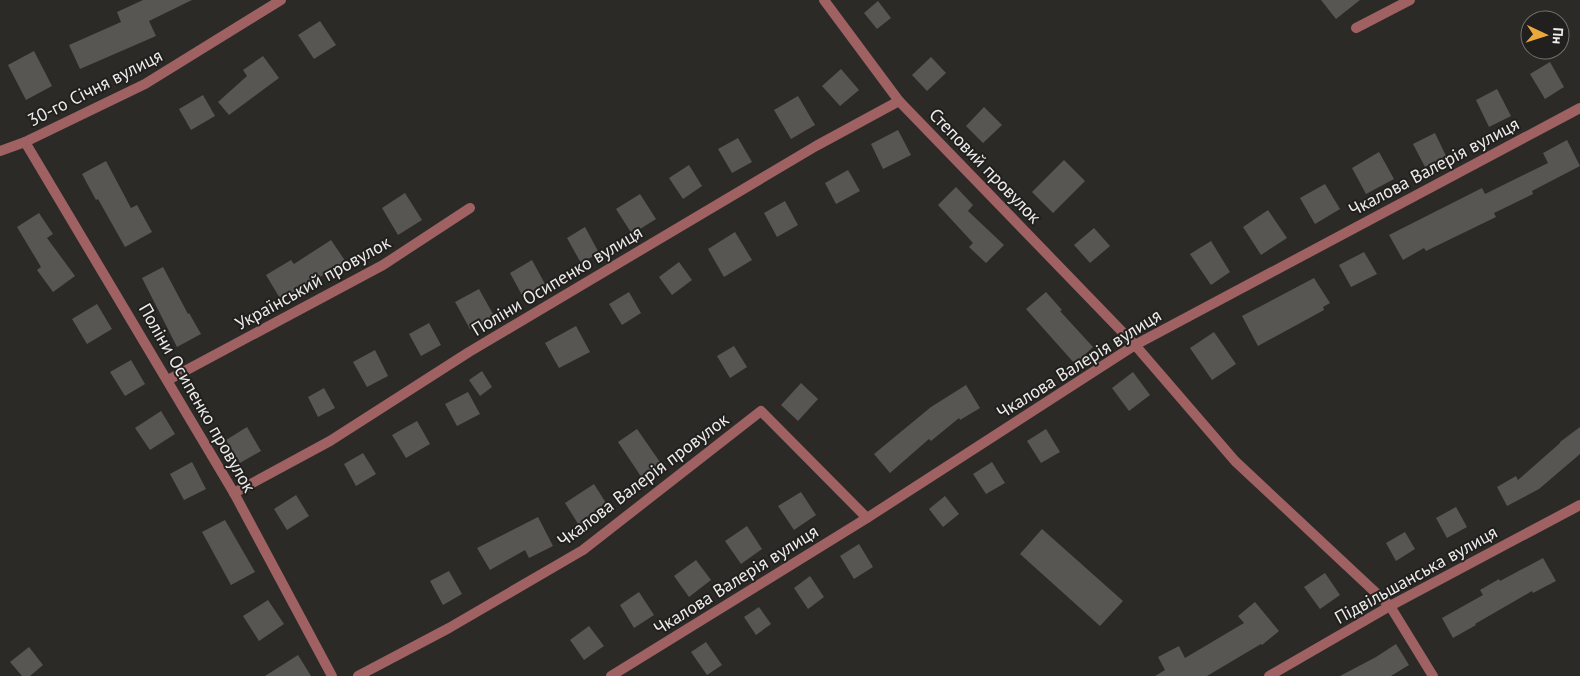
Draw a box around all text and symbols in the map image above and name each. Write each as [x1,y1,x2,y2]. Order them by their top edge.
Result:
north arrow [1520,10,1570,60]
text: Пн [1548,27,1568,45]
street label: 30-го Січня вулиця [23,44,166,131]
street label: Степовий провулок [925,103,1046,228]
street label: Чкалова Валерія вулиця [1345,112,1523,221]
street label: Поліни Осипенко вулиця [467,220,647,341]
street label: Український провулок [231,230,395,335]
street label: Поліни Осипенко провулок [134,299,261,497]
street label: Чкалова Валерія вулиця [992,304,1165,424]
street label: Чкалова Валерія провулок [552,407,733,552]
street label: Чкалова Валерія вулиця [649,520,822,640]
street label: Підвільшанська вулиця [1330,520,1501,629]

